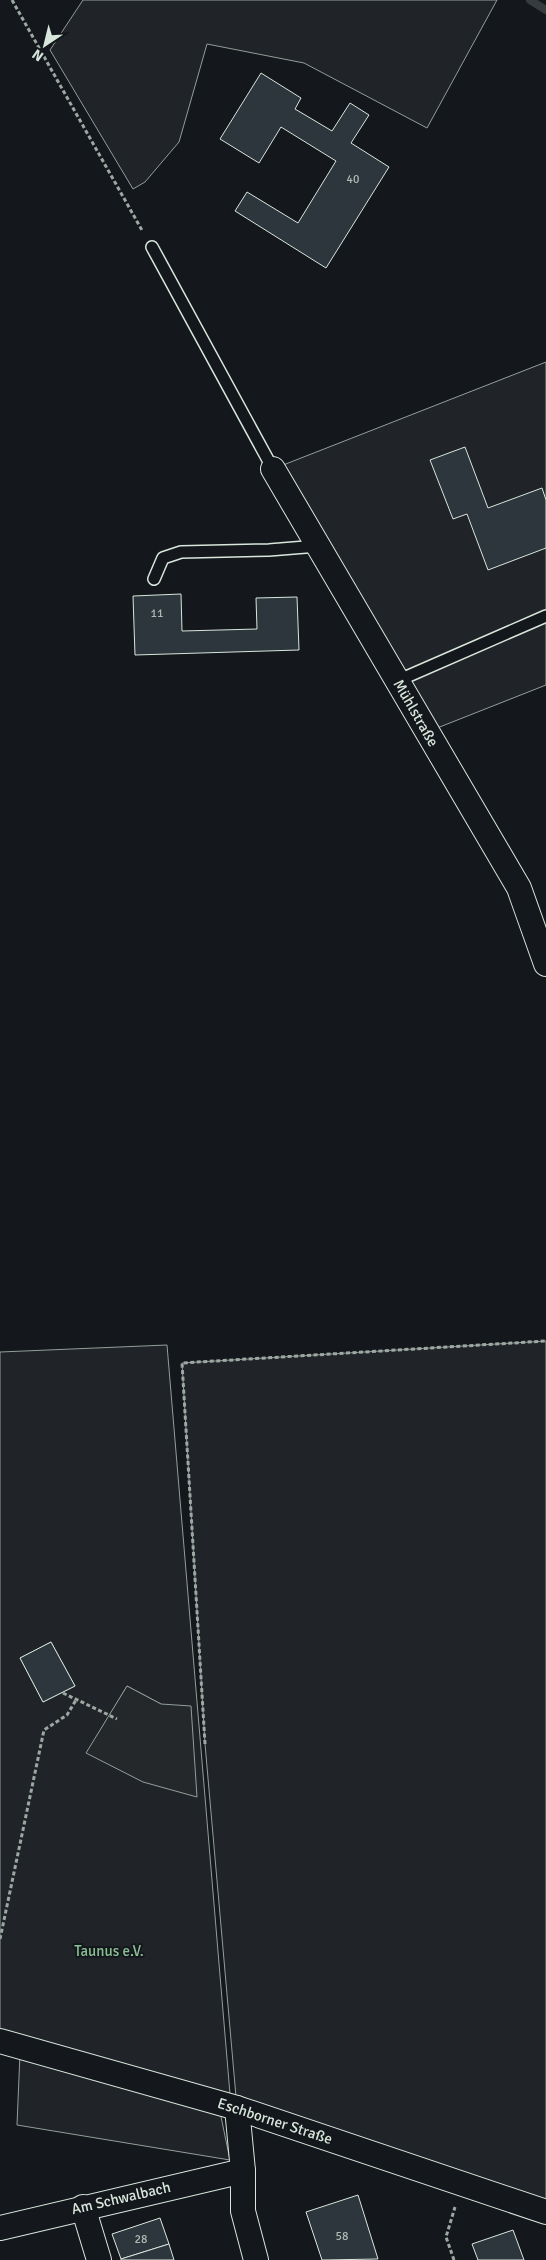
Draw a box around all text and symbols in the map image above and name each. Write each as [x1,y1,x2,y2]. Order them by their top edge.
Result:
north arrow [20,20,70,70]
text: N [29,45,47,65]
house number: 40 [347,172,359,187]
house number: 11 [151,606,163,621]
street label: Mühlstraße [390,676,442,750]
park label: Taunus e.V. [74,1942,144,1960]
street label: Eschborner Straße [215,2094,335,2148]
street label: Am Schwalbach [70,2178,172,2218]
house number: 58 [336,2229,348,2244]
house number: 28 [135,2232,147,2247]

